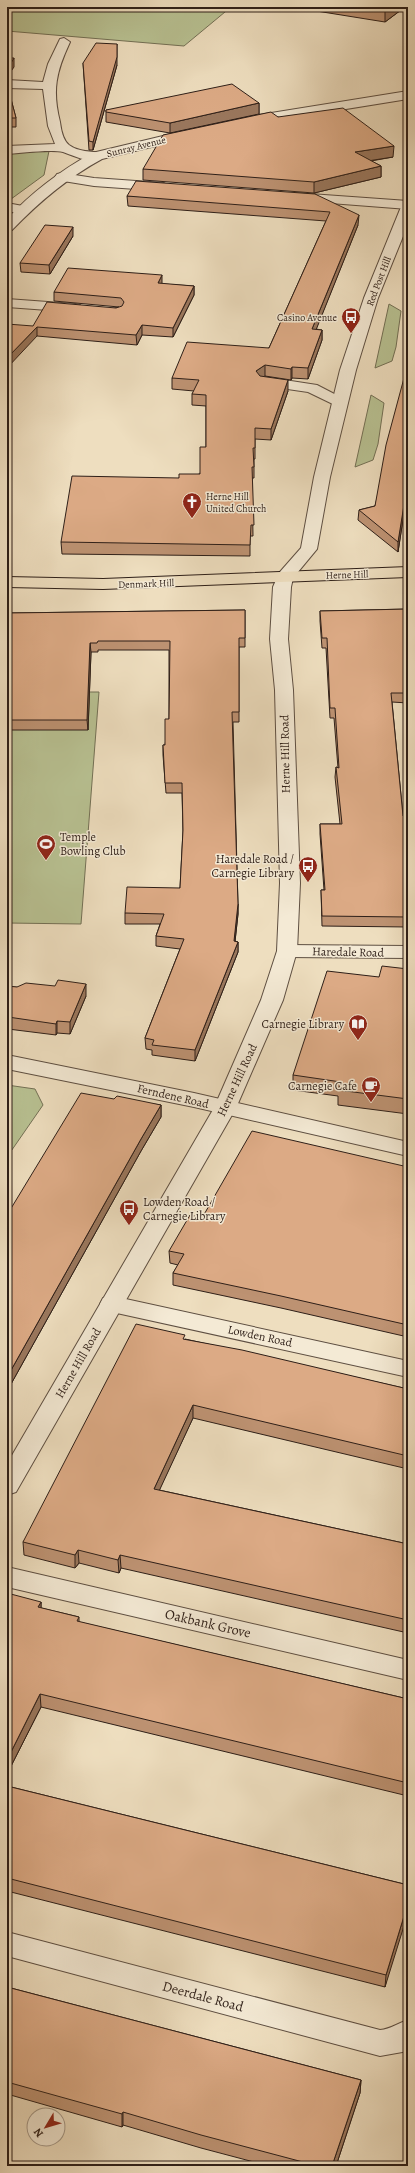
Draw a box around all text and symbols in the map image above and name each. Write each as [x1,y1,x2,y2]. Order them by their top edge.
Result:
street label: Sunray Avenue [105,133,168,160]
street label: Red Post Hill [363,254,394,308]
bus stop icon: Casino Avenue [340,306,362,334]
place label: Casino Avenue [277,311,338,324]
place label: Herne Hill United Church [206,490,267,515]
church icon: Herne Hill United Church [181,491,203,519]
street label: Herne Hill [325,567,369,582]
street label: Denmark Hill [118,576,175,591]
street label: Herne Hill Road [276,714,294,793]
place label: Temple Bowling Club [60,829,126,859]
sports icon: Temple Bowling Club [35,833,57,861]
place label: Haredale Road / Carnegie Library [212,851,295,881]
bus stop icon: Haredale Road / Carnegie Library [297,855,319,883]
street label: Haredale Road [312,943,385,961]
library icon: Carnegie Library [347,1013,369,1041]
place label: Carnegie Library [262,1016,345,1032]
street label: Herne Hill Road [213,1040,261,1119]
cafe icon: Carnegie Cafe [360,1075,382,1103]
place label: Carnegie Cafe [288,1078,357,1094]
street label: Ferndene Road [135,1080,211,1112]
place label: Lowden Road / Carnegie Library [143,1194,226,1224]
bus stop icon: Lowden Road / Carnegie Library [118,1198,140,1226]
street label: Lowden Road [226,1321,294,1351]
street label: Herne Hill Road [51,1324,105,1401]
street label: Oakbank Grove [163,1604,253,1643]
street label: Deerdale Road [160,1977,246,2017]
north arrow [26,2107,66,2147]
text: N [30,2125,47,2141]

